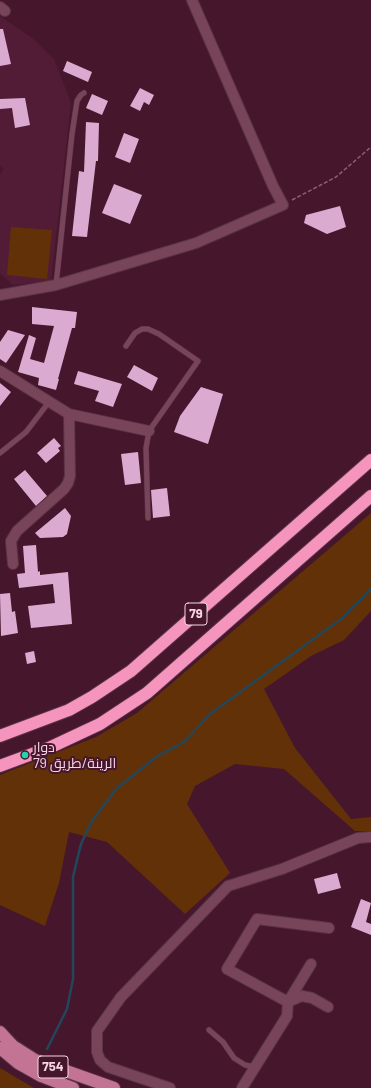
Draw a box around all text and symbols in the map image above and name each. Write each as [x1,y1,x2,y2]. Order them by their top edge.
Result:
road number: 79 [185,603,207,625]
place label: دوار الرينة/طريق 79 [33,739,116,772]
marker: دوار الرينة/طريق 79 [20,750,30,760]
road number: 754 [38,1056,68,1078]

